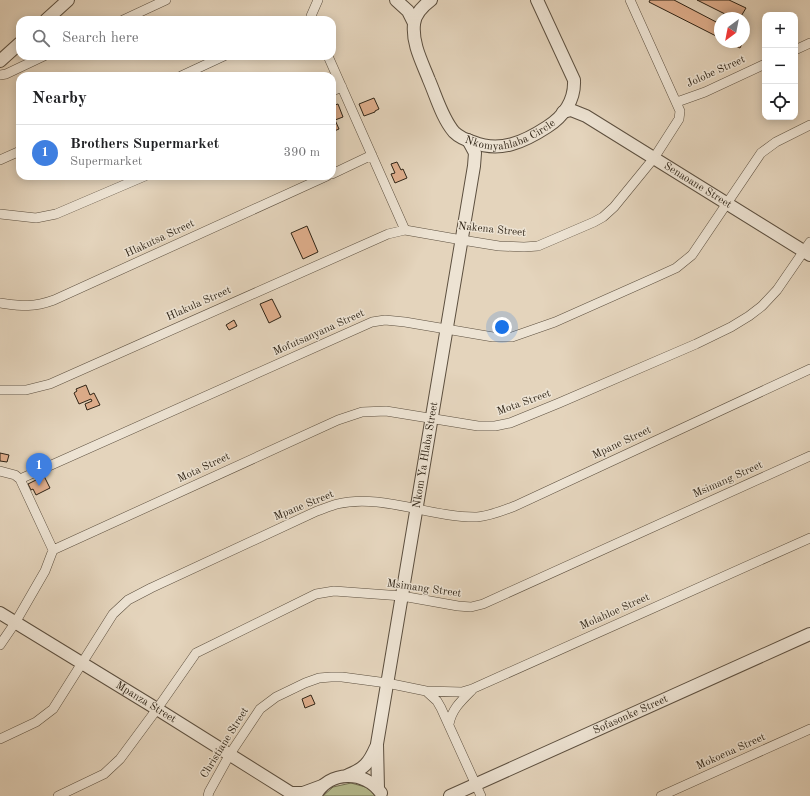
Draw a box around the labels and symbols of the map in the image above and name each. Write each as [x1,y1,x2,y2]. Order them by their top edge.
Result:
north arrow [714,12,750,48]
street label: Jolobe Street [685,54,747,90]
street label: Nkomyahlaba Circle [463,118,557,152]
street label: Senaoane Street [662,160,734,211]
street label: Hlakutsa Street [124,218,196,260]
street label: Nakena Street [457,221,527,239]
street label: Hlakula Street [165,285,233,323]
street label: Mofutsanyana Street [272,308,366,358]
your location [492,317,512,337]
street label: Mota Street [496,388,552,418]
street label: Nkom Ya Hlaba Street [411,401,440,509]
street label: Mpane Street [591,425,653,461]
street label: Mota Street [176,451,232,485]
pin: 1 [26,453,52,486]
street label: Msimang Street [691,460,765,500]
street label: Mpane Street [272,489,336,523]
street label: Msimang Street [386,578,462,600]
street label: Molahloe Street [579,592,652,632]
street label: Mpanza Street [114,680,178,725]
street label: Sofasonke Street [592,693,670,736]
street label: Christiane Street [199,706,251,780]
street label: Mokoena Street [695,732,767,772]

